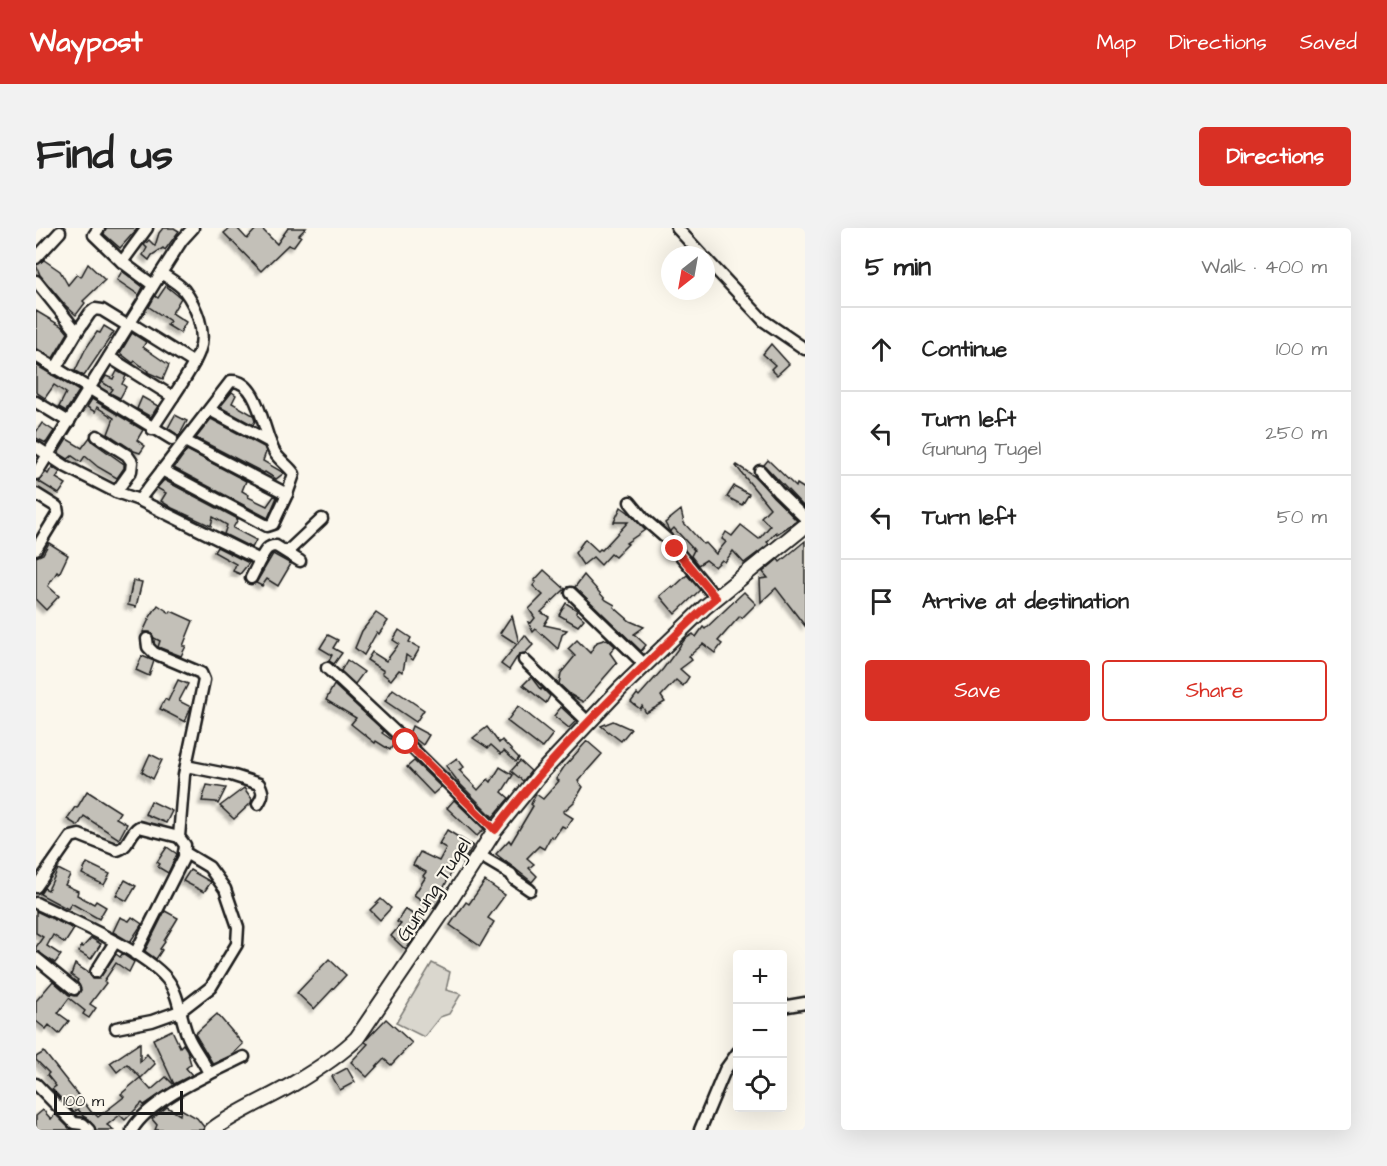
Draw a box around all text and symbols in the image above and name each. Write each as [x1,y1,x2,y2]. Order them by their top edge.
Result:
text: Waypost [30,23,143,62]
text: Map [1096,28,1136,57]
text: Directions [1169,28,1267,57]
text: Saved [1300,28,1357,57]
text: Find us [36,127,173,185]
button: Directions [1199,127,1351,186]
north arrow [661,246,715,300]
text: 5 min [865,249,931,285]
text: Walk · 400 m [1201,253,1327,281]
icon: ahead [865,333,898,366]
text: Continue [922,334,1007,365]
text: 100 m [1276,335,1327,363]
text: Turn left [922,404,1016,435]
icon: left [865,417,898,450]
text: 250 m [1265,419,1327,447]
text: Gunung Tugel [922,435,1041,463]
icon: left [865,501,898,534]
text: Turn left [922,502,1016,533]
text: 50 m [1277,503,1327,531]
route end [661,535,687,561]
icon: arrive [865,585,898,618]
text: Arrive at destination [922,586,1129,617]
button: Save [865,660,1090,721]
button: Share [1102,660,1327,721]
route start [392,728,418,754]
street label: Gunung Tugel [390,832,479,948]
map controls [733,950,787,1112]
button: + [733,950,787,1004]
button: − [733,1004,787,1058]
button: locate [733,1058,787,1112]
scale bar [54,1088,183,1116]
text: 100 m [63,1090,104,1112]

